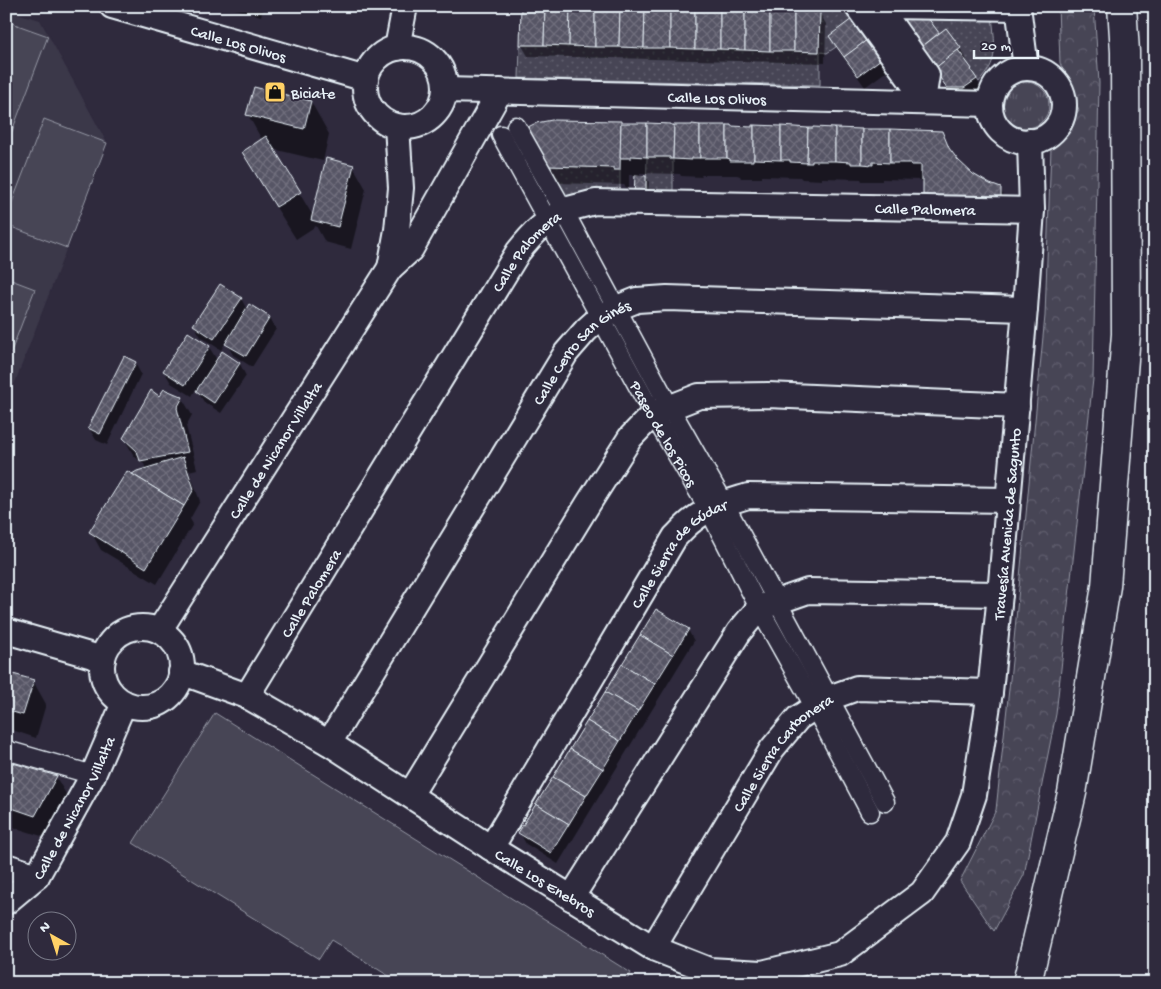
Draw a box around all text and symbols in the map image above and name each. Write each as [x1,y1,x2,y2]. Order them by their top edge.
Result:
street label: Calle Los Olivos [188,23,289,69]
scale bar [974,28,1037,60]
text: 20 m [981,38,1011,56]
shop icon: Biciate [263,80,287,104]
place label: Biciate [290,86,336,105]
street label: Calle Los Olivos [667,90,767,111]
street label: Calle Palomera [875,201,977,222]
street label: Calle Palomera [490,208,567,297]
street label: Calle Cerro San Ginés [531,297,635,410]
street label: Calle de Nicanor Villalta [227,378,329,524]
street label: Paseo de los Picos [623,378,700,492]
street label: Travesía Avenida de Sagunto [991,427,1028,622]
street label: Calle Sierra de Gúdar [629,497,732,613]
street label: Calle Palomera [279,546,348,642]
street label: Calle Sierra Carbonera [730,691,839,817]
street label: Calle de Nicanor Villalta [31,733,122,884]
street label: Calle Los Enebros [490,846,599,923]
north arrow [28,912,78,962]
text: N [36,918,54,937]

